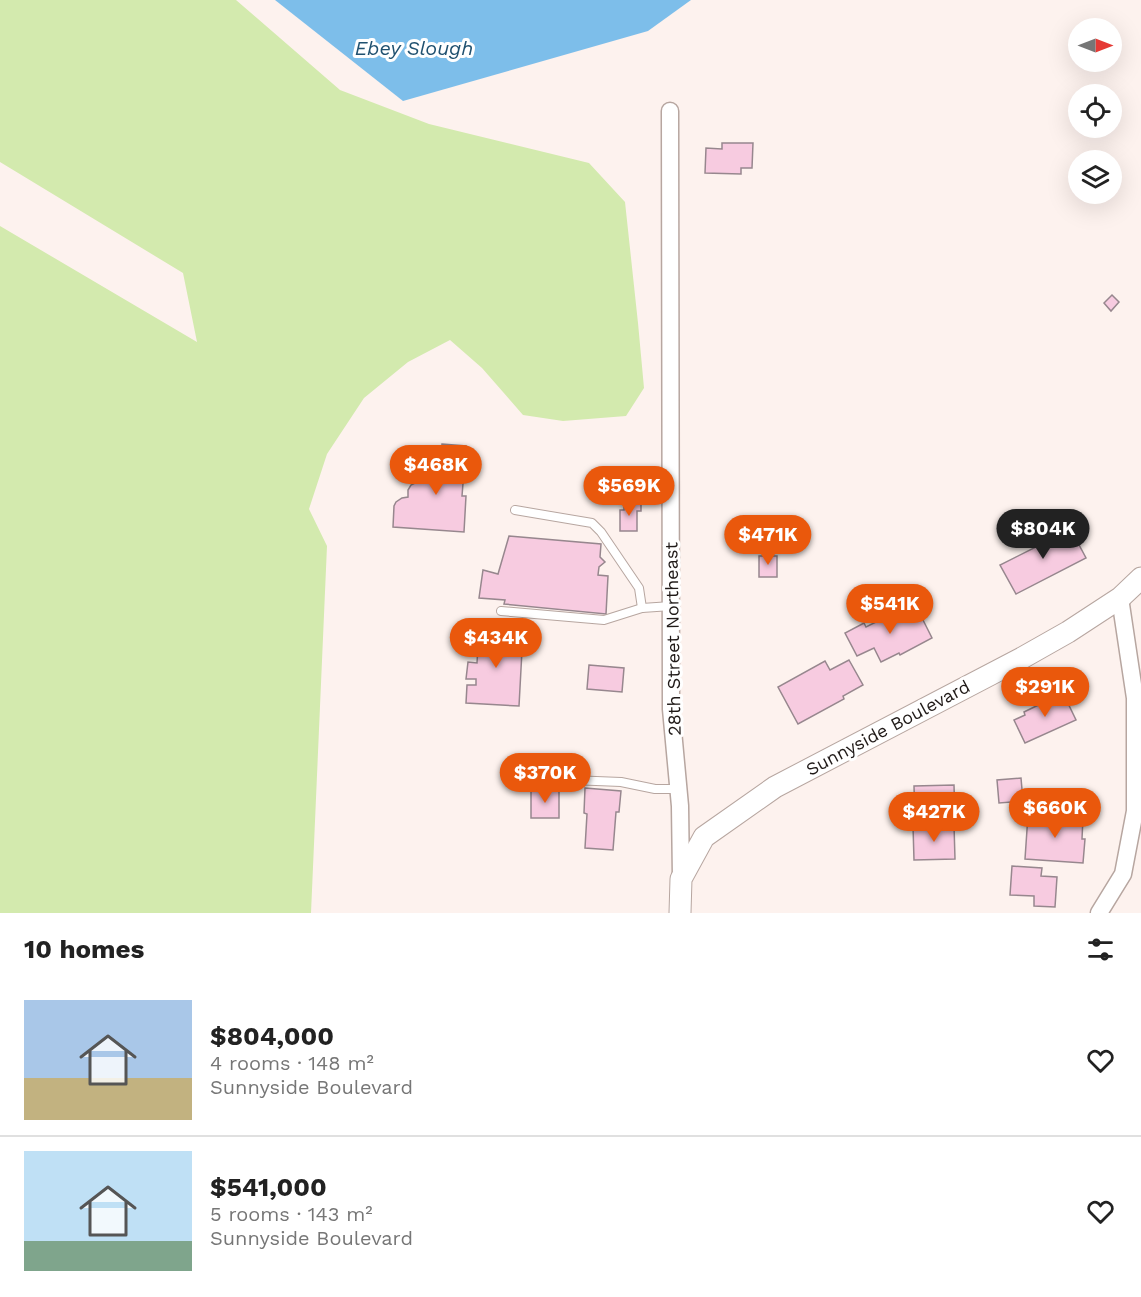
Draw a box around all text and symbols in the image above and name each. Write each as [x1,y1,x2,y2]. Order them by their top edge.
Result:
north arrow [1068,18,1122,72]
map controls [1068,18,1122,204]
water label: Ebey Slough [355,36,473,60]
button: locate [1068,84,1122,138]
button: layers [1068,150,1122,204]
pin: $468K [394,445,478,496]
text: $468K [404,452,468,476]
pin: $569K [587,466,671,517]
text: $569K [598,473,660,497]
pin: $804K [1001,509,1085,560]
pin: $471K [726,515,810,566]
text: $804K [1010,516,1076,540]
text: $471K [738,522,798,546]
street label: 28th Street Northeast [660,542,685,736]
pin: $541K [848,584,932,635]
text: $541K [860,591,920,615]
pin: $434K [454,618,538,669]
text: $434K [464,625,528,649]
pin: $291K [1003,667,1087,718]
text: $291K [1015,674,1075,698]
street label: Sunnyside Boulevard [802,675,973,780]
pin: $370K [503,753,587,804]
text: $370K [514,760,576,784]
pin: $660K [1013,788,1097,839]
pin: $427K [892,792,976,843]
text: $660K [1023,795,1087,819]
text: $427K [902,799,966,823]
icon: filters [1084,933,1117,966]
text: 10 homes [24,934,144,964]
text: $804,000 [210,1021,334,1051]
icon: home [72,1024,144,1096]
icon: heart [1084,1044,1117,1077]
text: 4 rooms · 148 m² [210,1051,374,1075]
text: Sunnyside Boulevard [210,1075,413,1099]
text: $541,000 [210,1172,327,1202]
icon: home [72,1175,144,1247]
icon: heart [1084,1195,1117,1228]
text: 5 rooms · 143 m² [210,1202,373,1226]
text: Sunnyside Boulevard [210,1226,413,1250]

